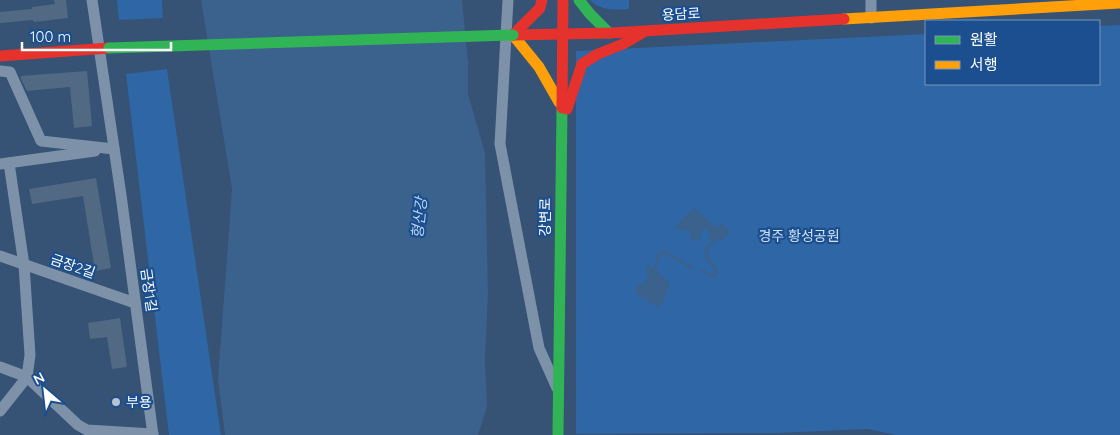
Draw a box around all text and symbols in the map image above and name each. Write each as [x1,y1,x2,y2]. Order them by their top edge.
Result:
street label: 용담로 [661,4,701,24]
scale bar [22,20,171,52]
legend [925,20,1100,85]
text: 100 m [30,27,71,46]
text: 원활 [970,30,998,49]
text: 서행 [970,55,998,74]
water label: 형산강 [407,194,431,240]
street label: 강변로 [536,197,554,236]
park label: 경주 황성공원 [758,227,840,245]
street label: 금장2길 [48,250,98,282]
street label: 금장1길 [137,267,161,313]
north arrow [20,365,70,415]
text: N [30,368,48,389]
place label: 부용 [126,393,152,411]
marker: 부용 [110,396,122,408]

